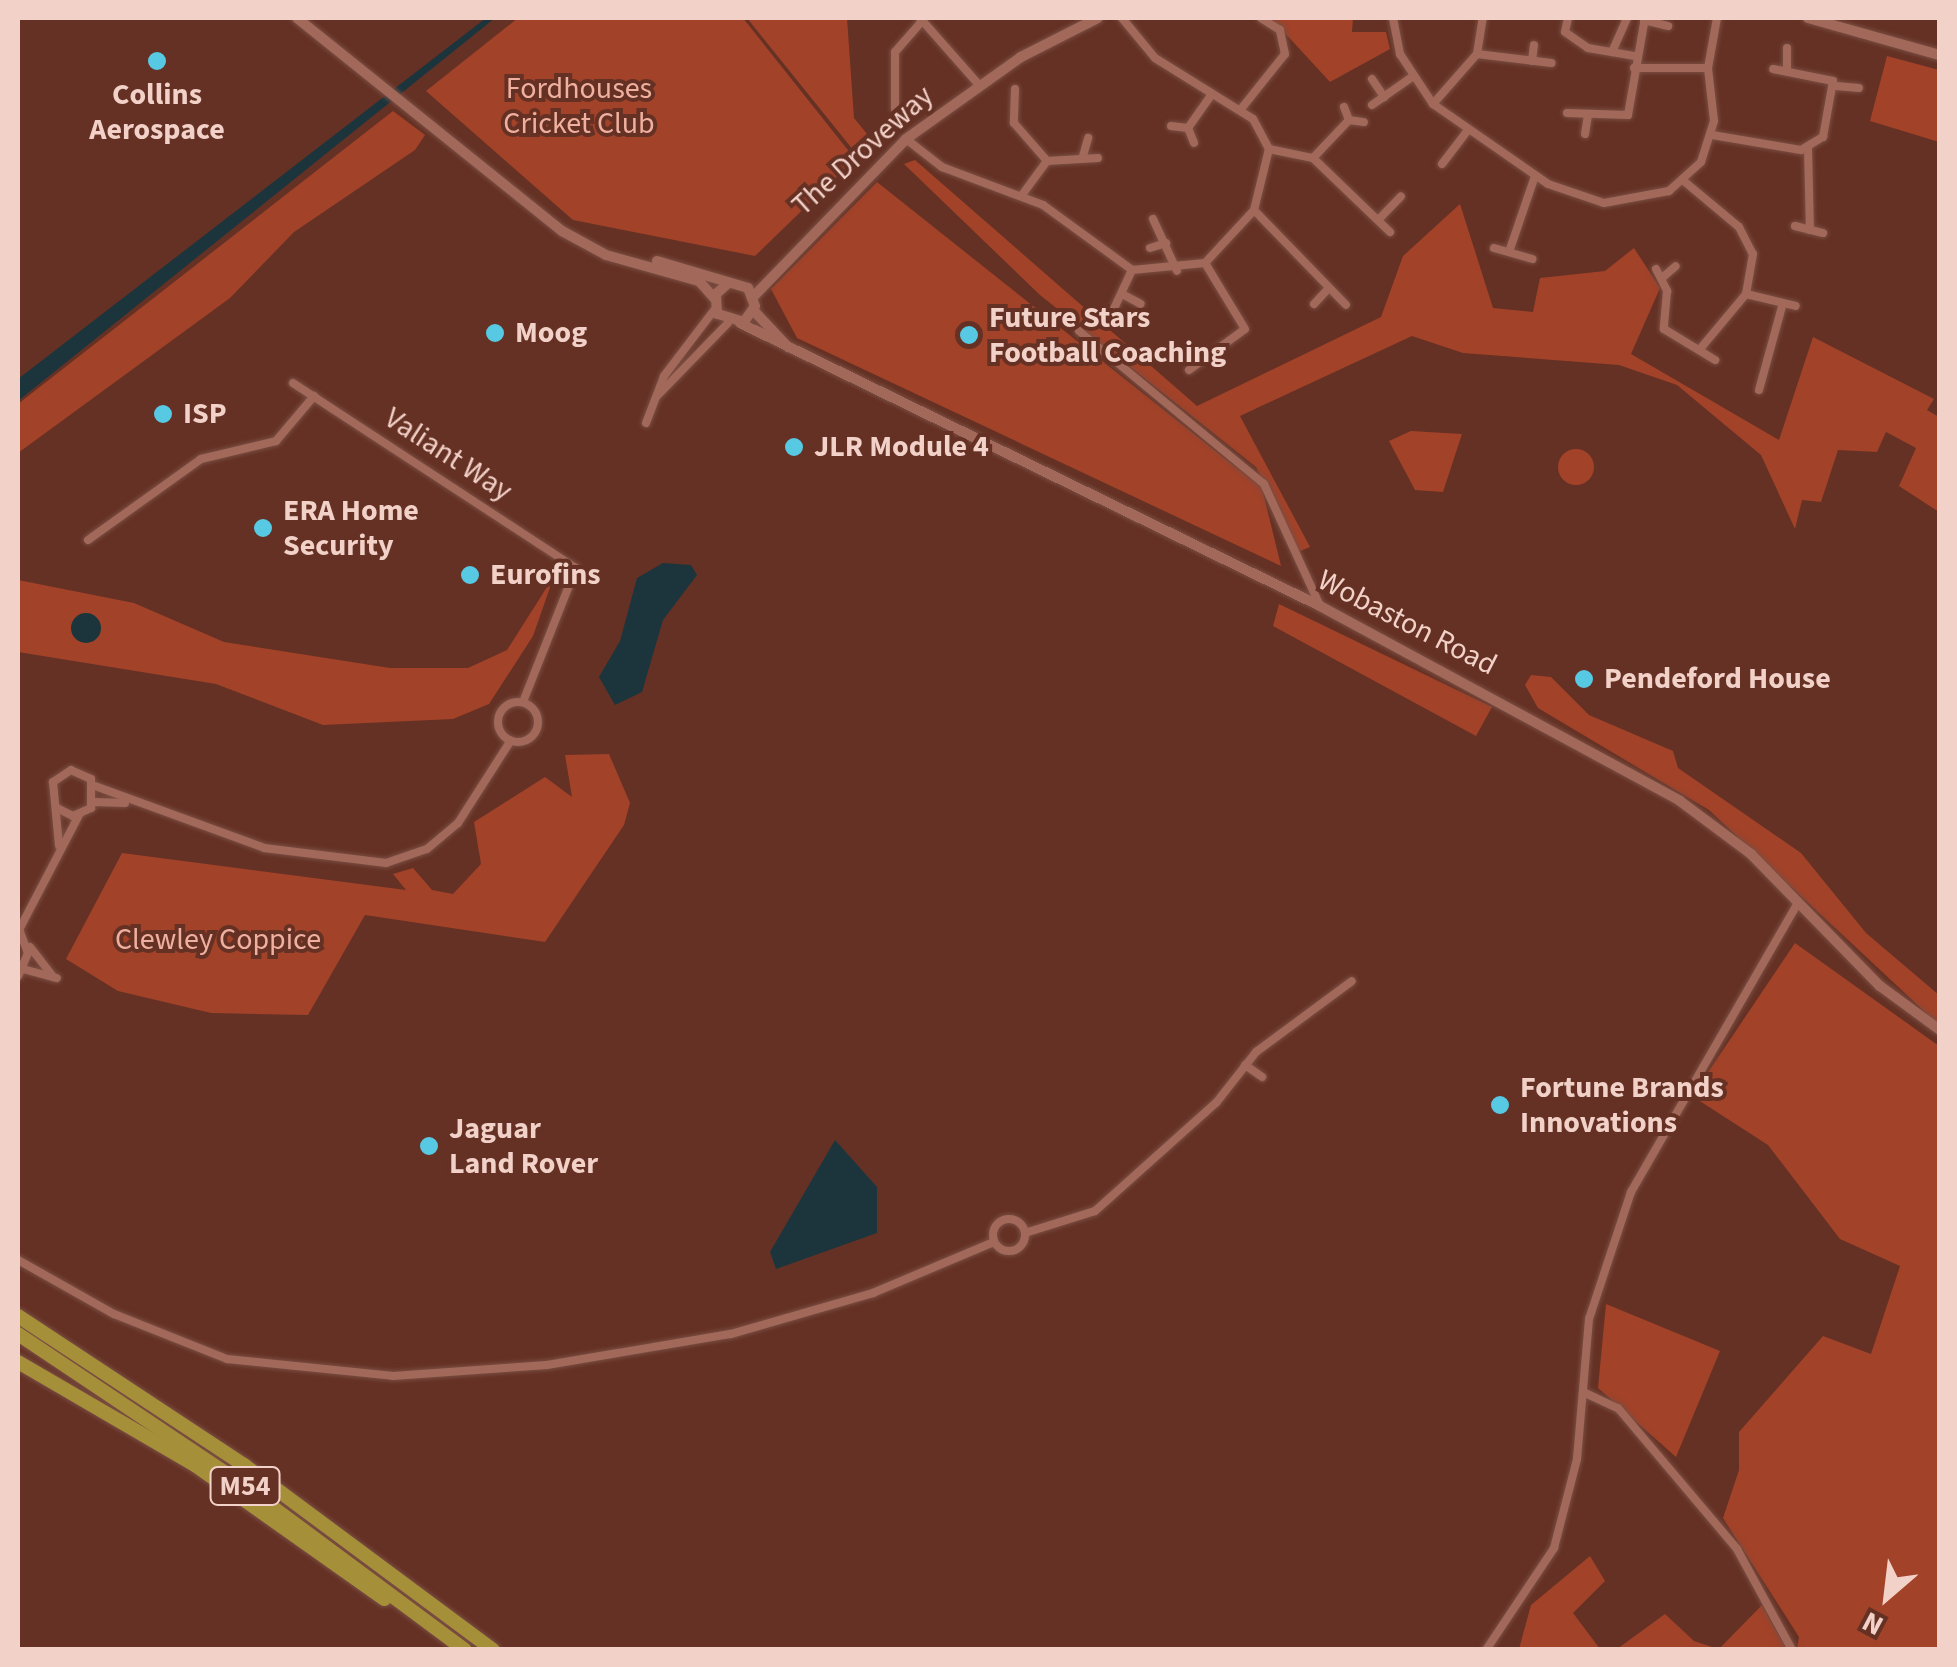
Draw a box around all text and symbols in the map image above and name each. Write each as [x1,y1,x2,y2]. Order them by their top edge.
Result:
marker: Collins Aerospace [146,50,168,72]
park label: Fordhouses Cricket Club [503,71,655,142]
place label: Collins Aerospace [89,77,225,148]
street label: The Droveway [785,78,941,224]
place label: Future Stars Football Coaching [989,300,1226,370]
place label: Moog [515,315,587,351]
marker: Moog [484,322,506,344]
marker: Future Stars Football Coaching [958,324,980,346]
place label: ISP [183,396,227,432]
street label: Valiant Way [377,400,519,510]
marker: ISP [152,403,174,425]
place label: JLR Module 4 [814,429,989,465]
marker: JLR Module 4 [783,436,805,458]
place label: ERA Home Security [283,493,419,564]
marker: ERA Home Security [252,517,274,539]
place label: Eurofins [490,557,601,593]
street label: Wobaston Road [1312,562,1502,684]
marker: Eurofins [459,564,481,586]
place label: Pendeford House [1604,661,1831,697]
marker: Pendeford House [1573,668,1595,690]
park label: Clewley Coppice [115,922,321,958]
place label: Fortune Brands Innovations [1520,1070,1724,1140]
marker: Fortune Brands Innovations [1489,1094,1511,1116]
place label: Jaguar Land Rover [449,1111,598,1182]
marker: Jaguar Land Rover [418,1135,440,1157]
road number: M54 [208,1463,282,1509]
north arrow [1837,1547,1937,1647]
text: N [1855,1601,1891,1646]

